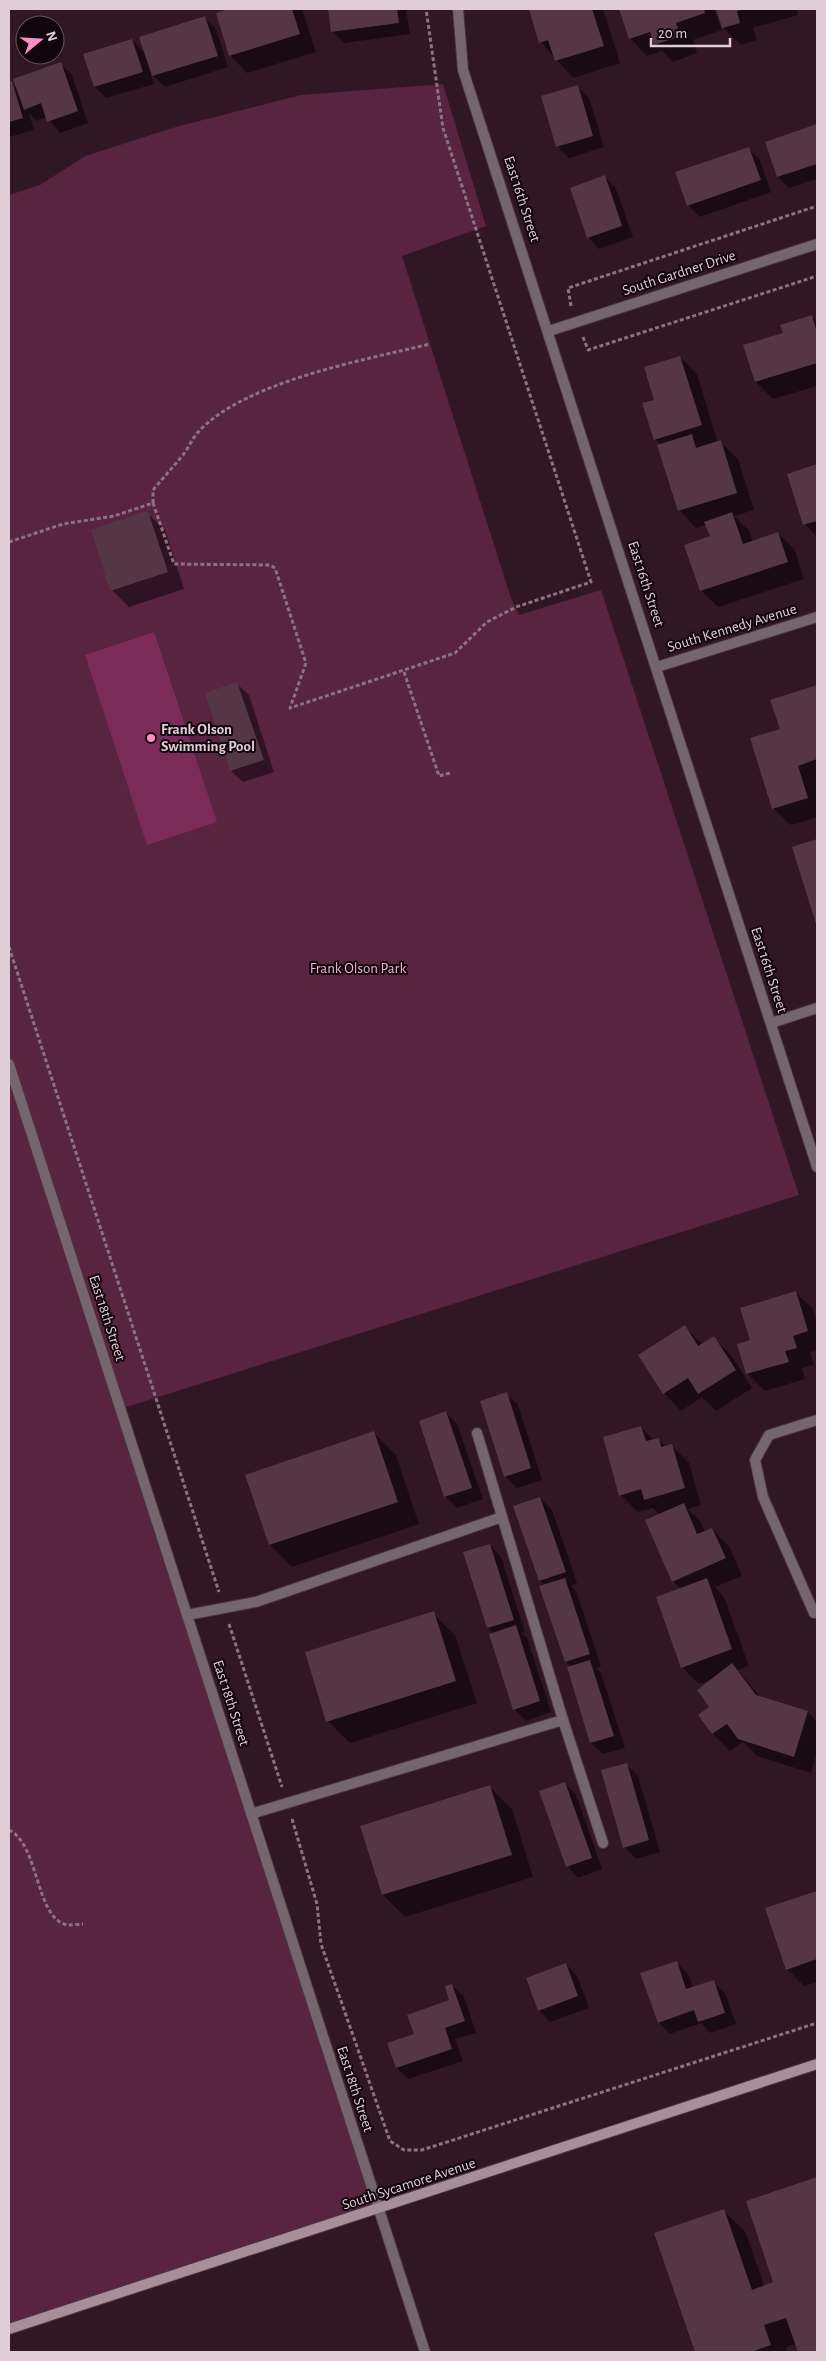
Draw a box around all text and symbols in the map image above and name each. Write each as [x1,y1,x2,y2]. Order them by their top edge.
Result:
north arrow [15,15,65,65]
scale bar [651,15,730,47]
text: 20 m [658,26,687,41]
text: N [43,29,60,43]
street label: East 16th Street [501,154,543,244]
street label: South Gardner Drive [620,248,738,298]
street label: East 16th Street [625,539,667,629]
street label: South Kennedy Avenue [666,601,798,655]
place label: Frank Olson Swimming Pool [161,722,255,754]
marker: Frank Olson Swimming Pool [145,732,157,744]
street label: East 16th Street [748,925,790,1015]
park label: Frank Olson Park [310,961,406,976]
street label: East 18th Street [86,1273,128,1363]
street label: East 18th Street [210,1658,252,1748]
street label: East 18th Street [334,2044,376,2134]
street label: South Sycamore Avenue [340,2155,478,2213]

